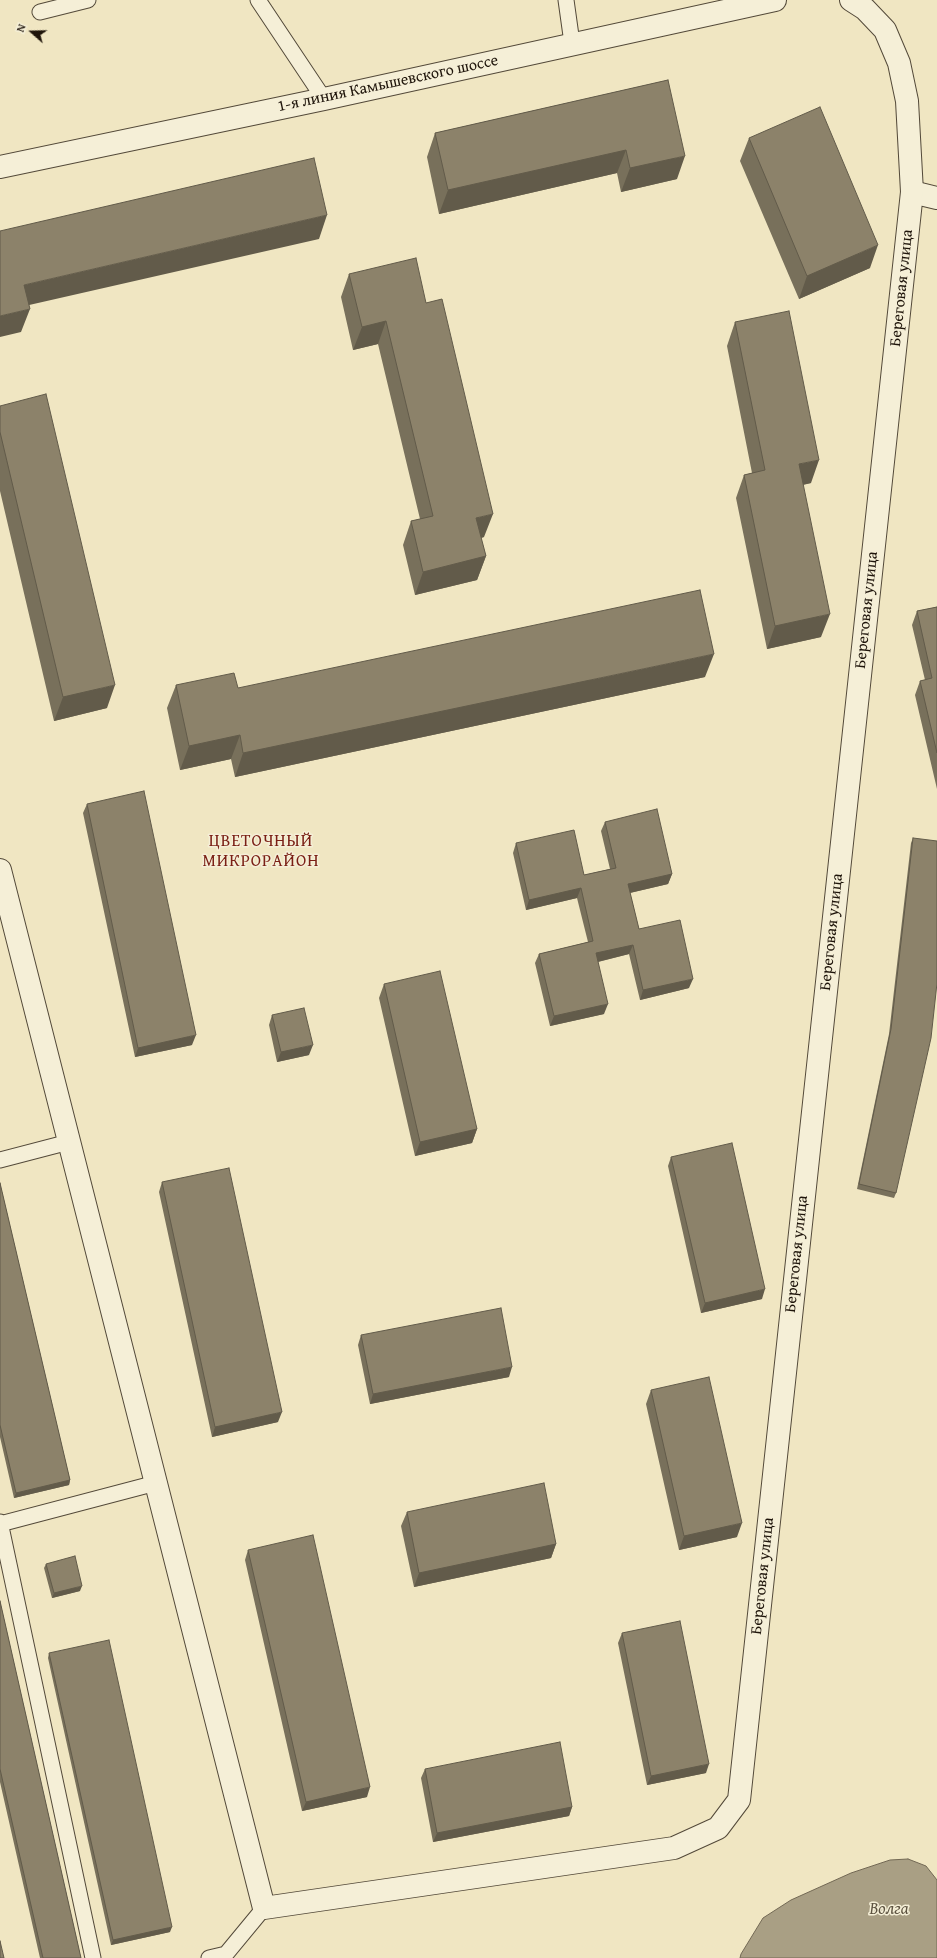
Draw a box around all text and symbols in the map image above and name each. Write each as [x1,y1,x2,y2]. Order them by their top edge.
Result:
north arrow [12,12,52,52]
text: N [12,22,29,34]
street label: 1-я линия Камышевского шоссе [276,51,500,117]
street label: Береговая улица [886,228,918,348]
street label: Береговая улица [851,550,883,670]
district label: ЦВЕТОЧНЫЙ МИКРОРАЙОН [202,832,320,872]
street label: Береговая улица [816,872,848,992]
street label: Береговая улица [781,1194,813,1314]
street label: Береговая улица [747,1516,779,1636]
water label: Волга [870,1900,908,1920]

